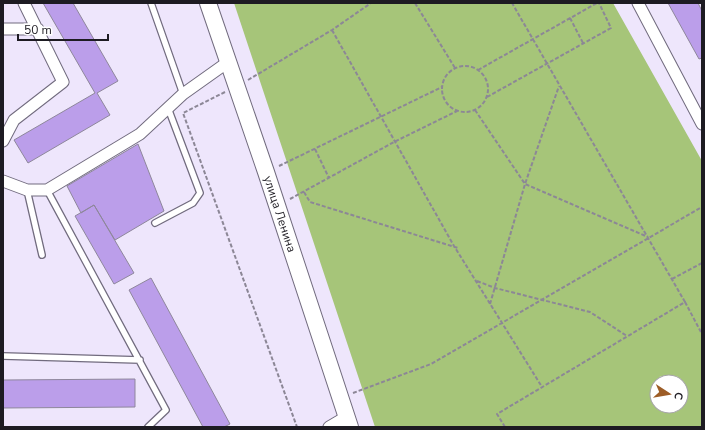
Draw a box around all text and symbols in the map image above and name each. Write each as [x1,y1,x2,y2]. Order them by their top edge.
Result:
scale bar [18,16,108,42]
text: 50 m [24,22,52,38]
street label: улица Ленина [260,174,300,254]
north arrow [649,374,689,414]
text: С [670,391,686,402]

